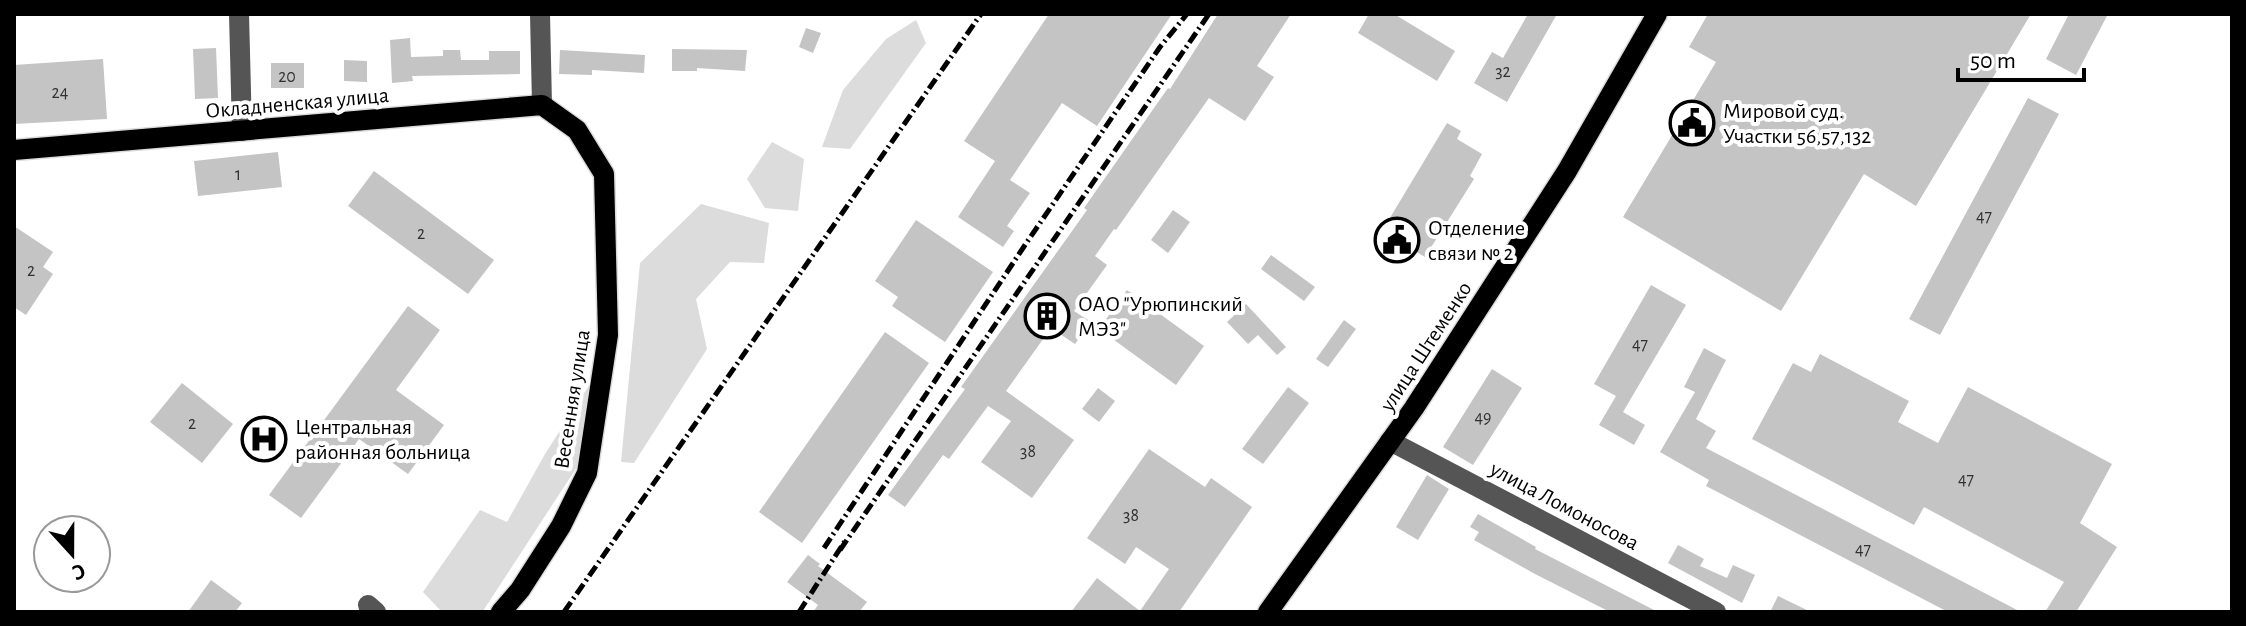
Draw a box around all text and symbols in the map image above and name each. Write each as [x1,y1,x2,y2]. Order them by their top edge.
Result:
scale bar [1958,32,2084,82]
text: 50 m [1970,49,2016,73]
house number: 32 [1495,63,1511,81]
house number: 20 [278,68,296,86]
house number: 24 [52,84,69,102]
street label: Окладненская улица [204,84,390,122]
public building icon: Мировой суд. Участки 56,57,132 [1668,99,1716,147]
place label: Мировой суд. Участки 56,57,132 [1723,100,1871,147]
house number: 1 [235,166,241,184]
house number: 47 [1976,208,1992,226]
public building icon: Отделение связи № 2 [1373,216,1421,264]
place label: Отделение связи № 2 [1428,217,1525,264]
house number: 2 [417,225,425,243]
house number: 2 [27,262,35,280]
street label: улица Штеменко [1375,278,1476,416]
building icon: ОАО "Урюпинский МЭЗ" [1023,292,1071,340]
place label: ОАО "Урюпинский МЭЗ" [1078,293,1243,340]
street label: Весенняя улица [550,328,594,470]
house number: 47 [1632,336,1648,354]
house number: 49 [1474,409,1492,427]
house number: 2 [188,415,196,433]
hospital icon: Центральная районная больница [240,415,288,463]
place label: Центральная районная больница [295,416,471,463]
house number: 38 [1020,443,1036,461]
street label: улица Ломоносова [1486,457,1643,554]
house number: 47 [1958,471,1974,489]
house number: 38 [1123,507,1139,525]
north arrow [32,514,112,594]
house number: 47 [1855,541,1871,559]
text: С [69,559,88,584]

